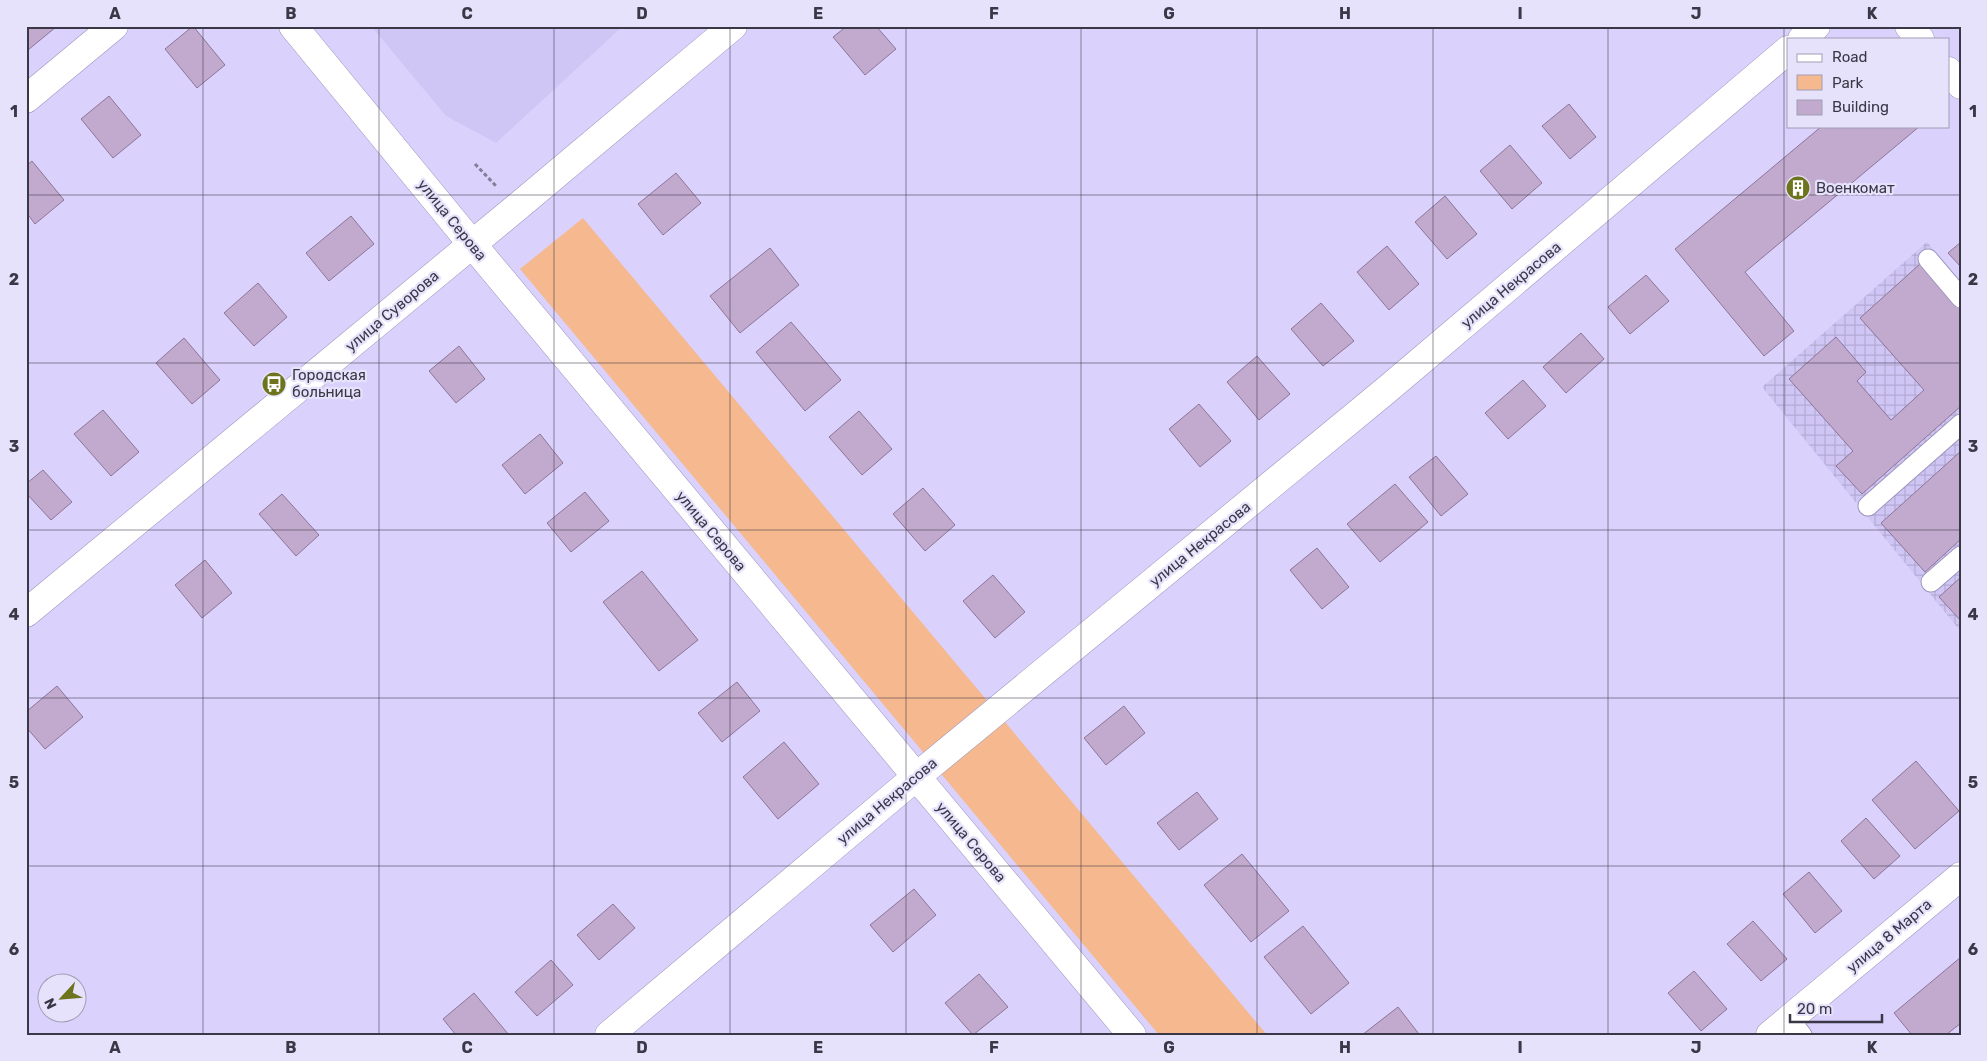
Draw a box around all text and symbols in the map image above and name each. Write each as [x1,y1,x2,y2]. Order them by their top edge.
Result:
text: A [109,4,121,23]
text: B [285,4,297,23]
text: C [461,4,473,23]
text: D [636,4,648,23]
text: E [813,4,823,23]
text: F [989,4,999,23]
text: G [1163,4,1175,23]
text: H [1339,4,1351,23]
text: I [1517,4,1523,23]
text: J [1691,4,1701,23]
text: K [1867,4,1878,23]
legend [1787,38,1950,128]
text: Road [1832,48,1868,66]
text: Park [1832,74,1863,92]
text: Building [1832,98,1889,116]
text: 1 [10,102,18,121]
text: 1 [1969,102,1977,121]
building icon: Военкомат [1785,175,1811,201]
street label: улица Серова [414,176,490,264]
place label: Военкомат [1816,179,1895,197]
street label: улица Некрасова [1457,238,1565,332]
street label: улица Суворова [342,267,442,355]
text: 2 [9,270,19,289]
text: 2 [1968,270,1978,289]
place label: Городская больница [292,366,366,401]
bus stop icon: Городская больница [261,371,287,397]
text: 3 [9,437,19,456]
text: 3 [1968,437,1978,456]
street label: улица Серова [672,487,750,575]
street label: улица Некрасова [1146,498,1254,590]
text: 4 [9,605,20,624]
text: 4 [1968,605,1979,624]
street label: улица Некрасова [833,754,941,848]
text: 5 [9,773,19,792]
text: 5 [1968,773,1978,792]
street label: улица Серова [932,798,1010,886]
street label: улица 8 Марта [1843,895,1935,977]
text: 6 [9,940,19,959]
text: 6 [1968,940,1978,959]
north arrow [38,974,88,1024]
scale bar [1790,991,1882,1023]
text: N [41,995,61,1012]
text: 20 m [1797,1000,1832,1018]
text: A [109,1038,121,1057]
text: B [285,1038,297,1057]
text: C [461,1038,473,1057]
text: D [636,1038,648,1057]
text: E [813,1038,823,1057]
text: F [989,1038,999,1057]
text: G [1163,1038,1175,1057]
text: H [1339,1038,1351,1057]
text: I [1517,1038,1523,1057]
text: J [1691,1038,1701,1057]
text: K [1867,1038,1878,1057]

